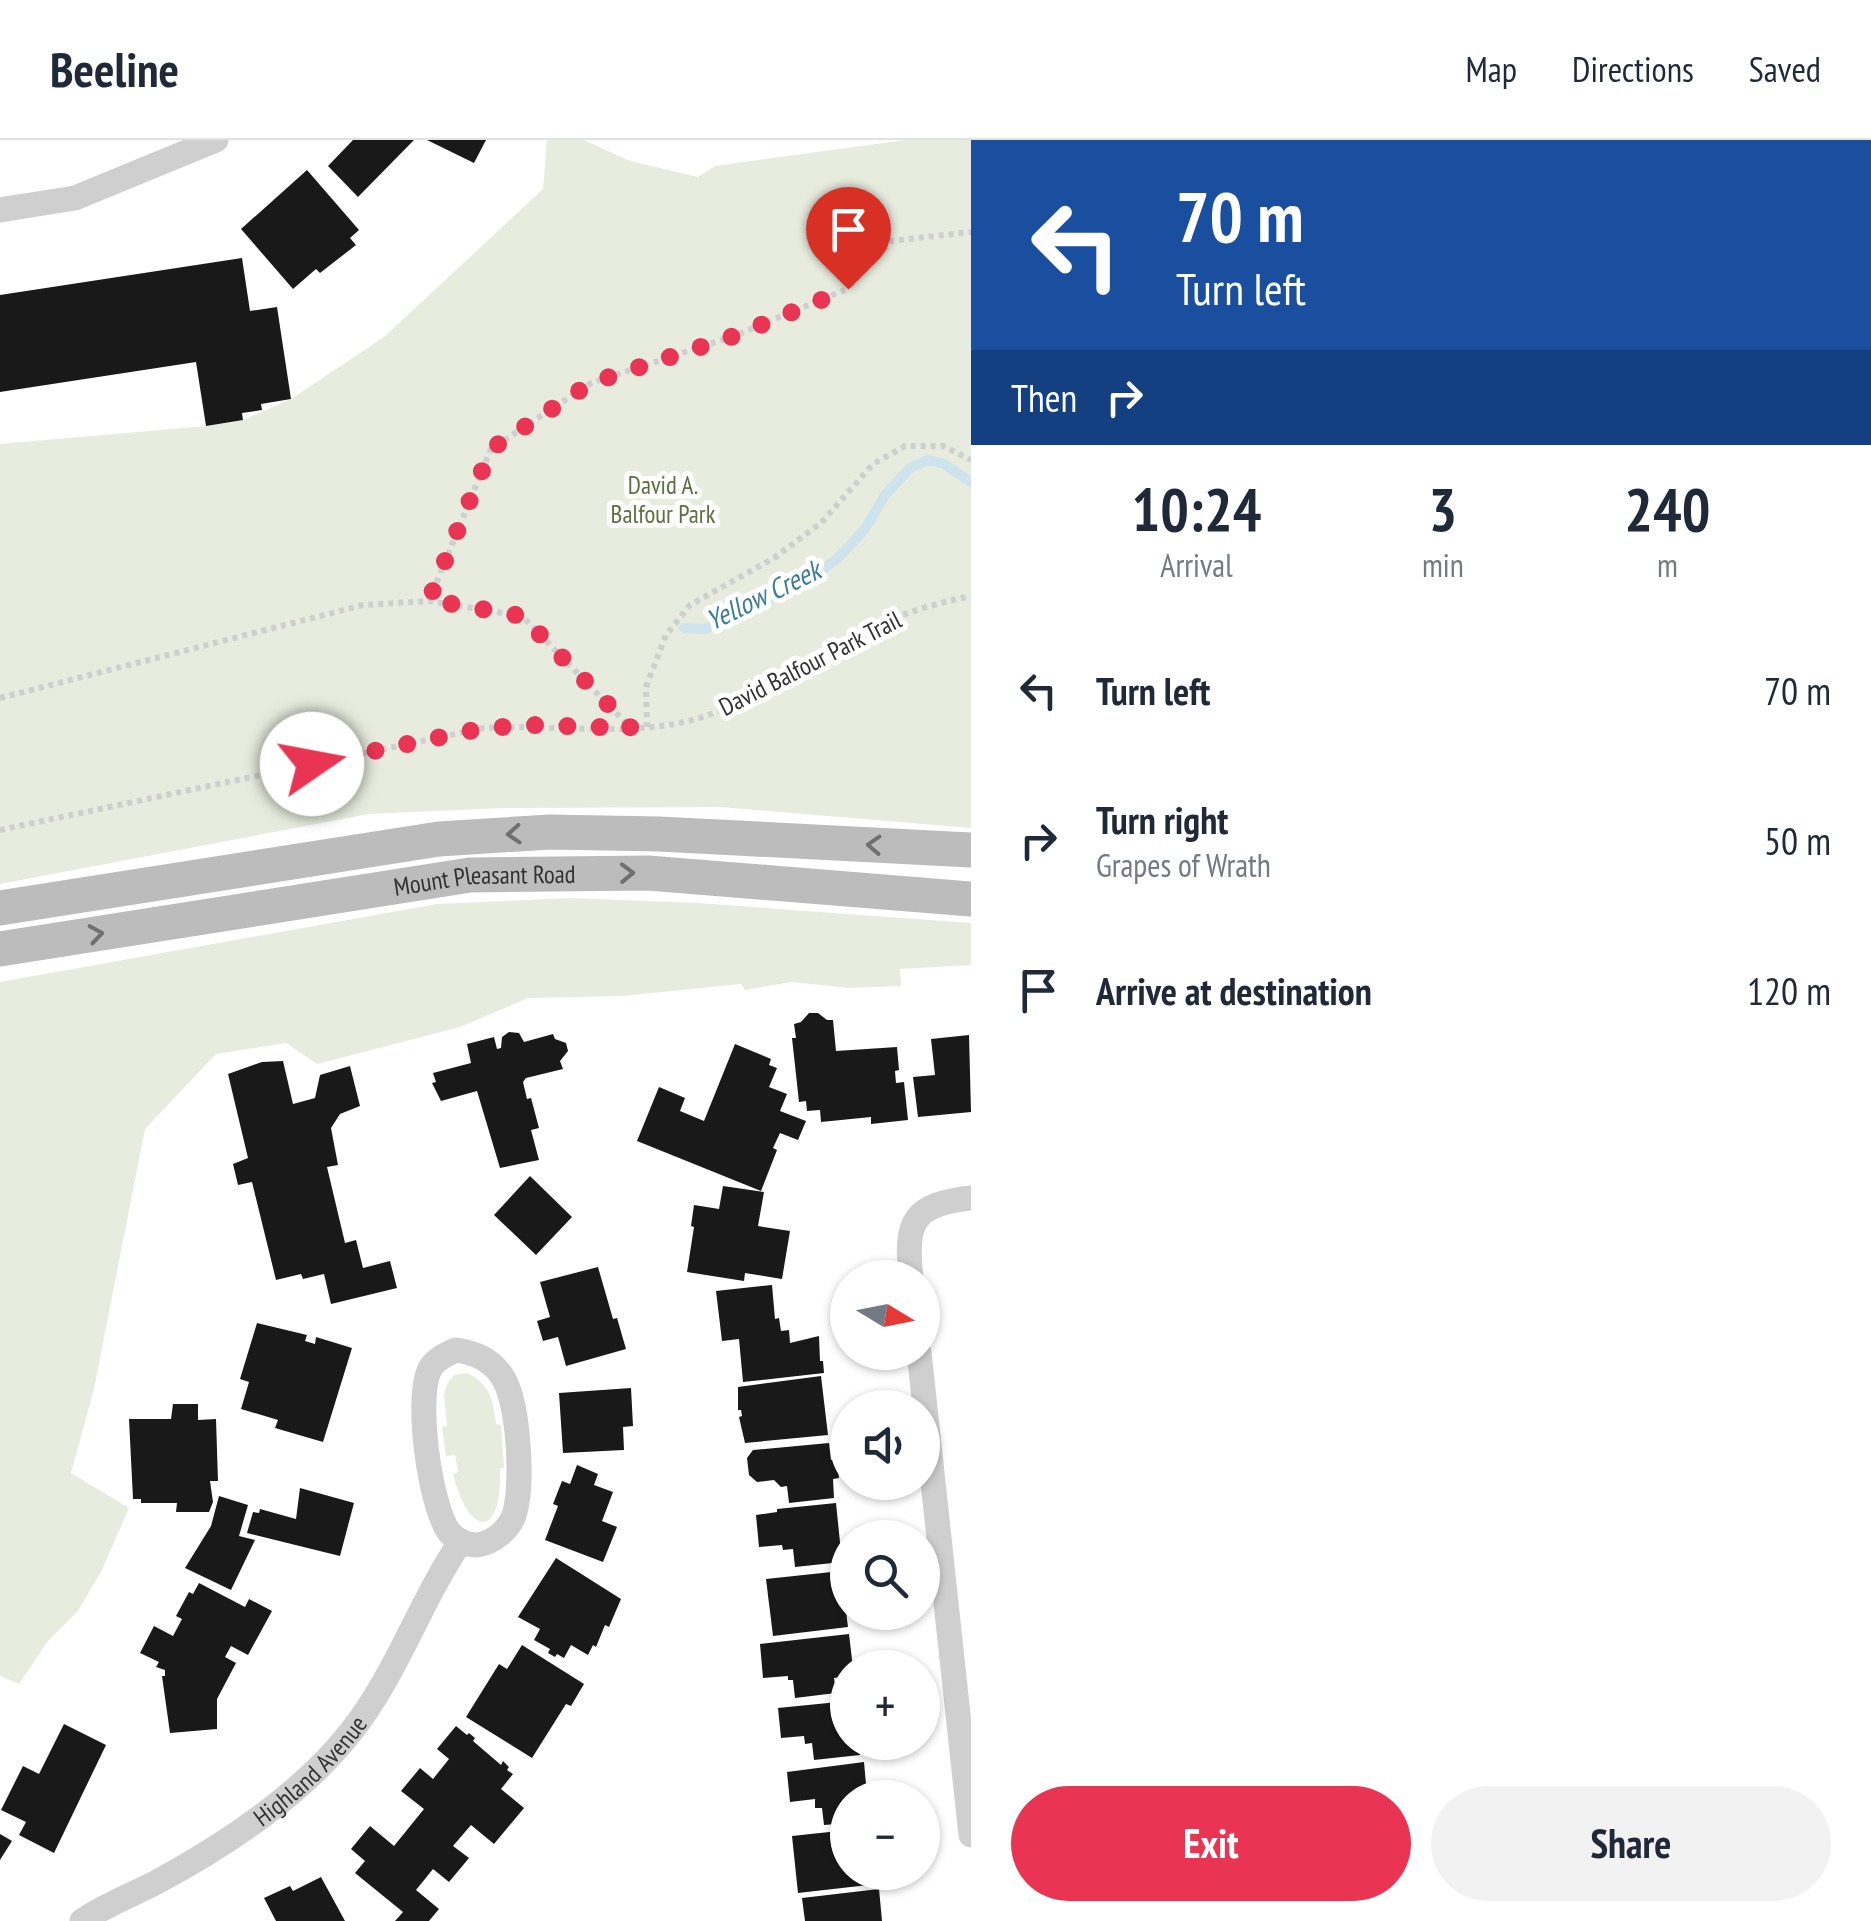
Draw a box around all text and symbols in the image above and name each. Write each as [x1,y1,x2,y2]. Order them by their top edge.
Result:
text: Beeline [50,38,179,100]
text: Map [1466,46,1517,92]
text: Directions [1572,46,1694,92]
text: Saved [1749,46,1821,92]
text: 70 m [1176,171,1304,261]
icon: left [1011,180,1141,310]
pin [806,187,891,290]
icon: arrive [821,202,876,257]
text: Turn left [1176,259,1306,317]
icon: right [1097,370,1152,425]
text: Then [1011,373,1077,422]
park label: David A. Balfour Park [611,469,716,530]
text: 10:24 [1132,470,1261,548]
text: 3 [1429,470,1457,548]
text: 240 [1624,470,1710,548]
text: Arrival [1160,544,1233,586]
text: min [1422,544,1464,586]
text: m [1657,544,1678,586]
water label: Yellow Creek [699,550,829,638]
street label: David Balfour Park Trail [713,603,907,723]
icon: left [1011,663,1066,718]
text: Turn left [1096,666,1210,715]
text: 70 m [1764,666,1831,715]
position arrow [260,712,364,816]
text: Turn right [1096,795,1228,844]
icon: right [1011,813,1066,868]
text: 50 m [1764,816,1831,865]
one-way arrow [506,823,522,844]
one-way arrow [865,835,881,856]
text: Grapes of Wrath [1096,844,1271,886]
street label: Mount Pleasant Road [391,858,576,903]
one-way arrow [620,862,635,884]
one-way arrow [88,924,105,945]
icon: arrive [1011,963,1066,1018]
text: Arrive at destination [1096,966,1372,1015]
text: 120 m [1747,966,1831,1015]
north arrow [830,1260,940,1370]
map controls [830,1260,940,1890]
button: sound [830,1390,940,1500]
button: search [830,1520,940,1630]
button: + [830,1650,940,1760]
street label: Highland Avenue [247,1709,374,1833]
button: − [830,1780,940,1890]
button: Exit [1011,1786,1411,1901]
button: Share [1431,1786,1831,1901]

